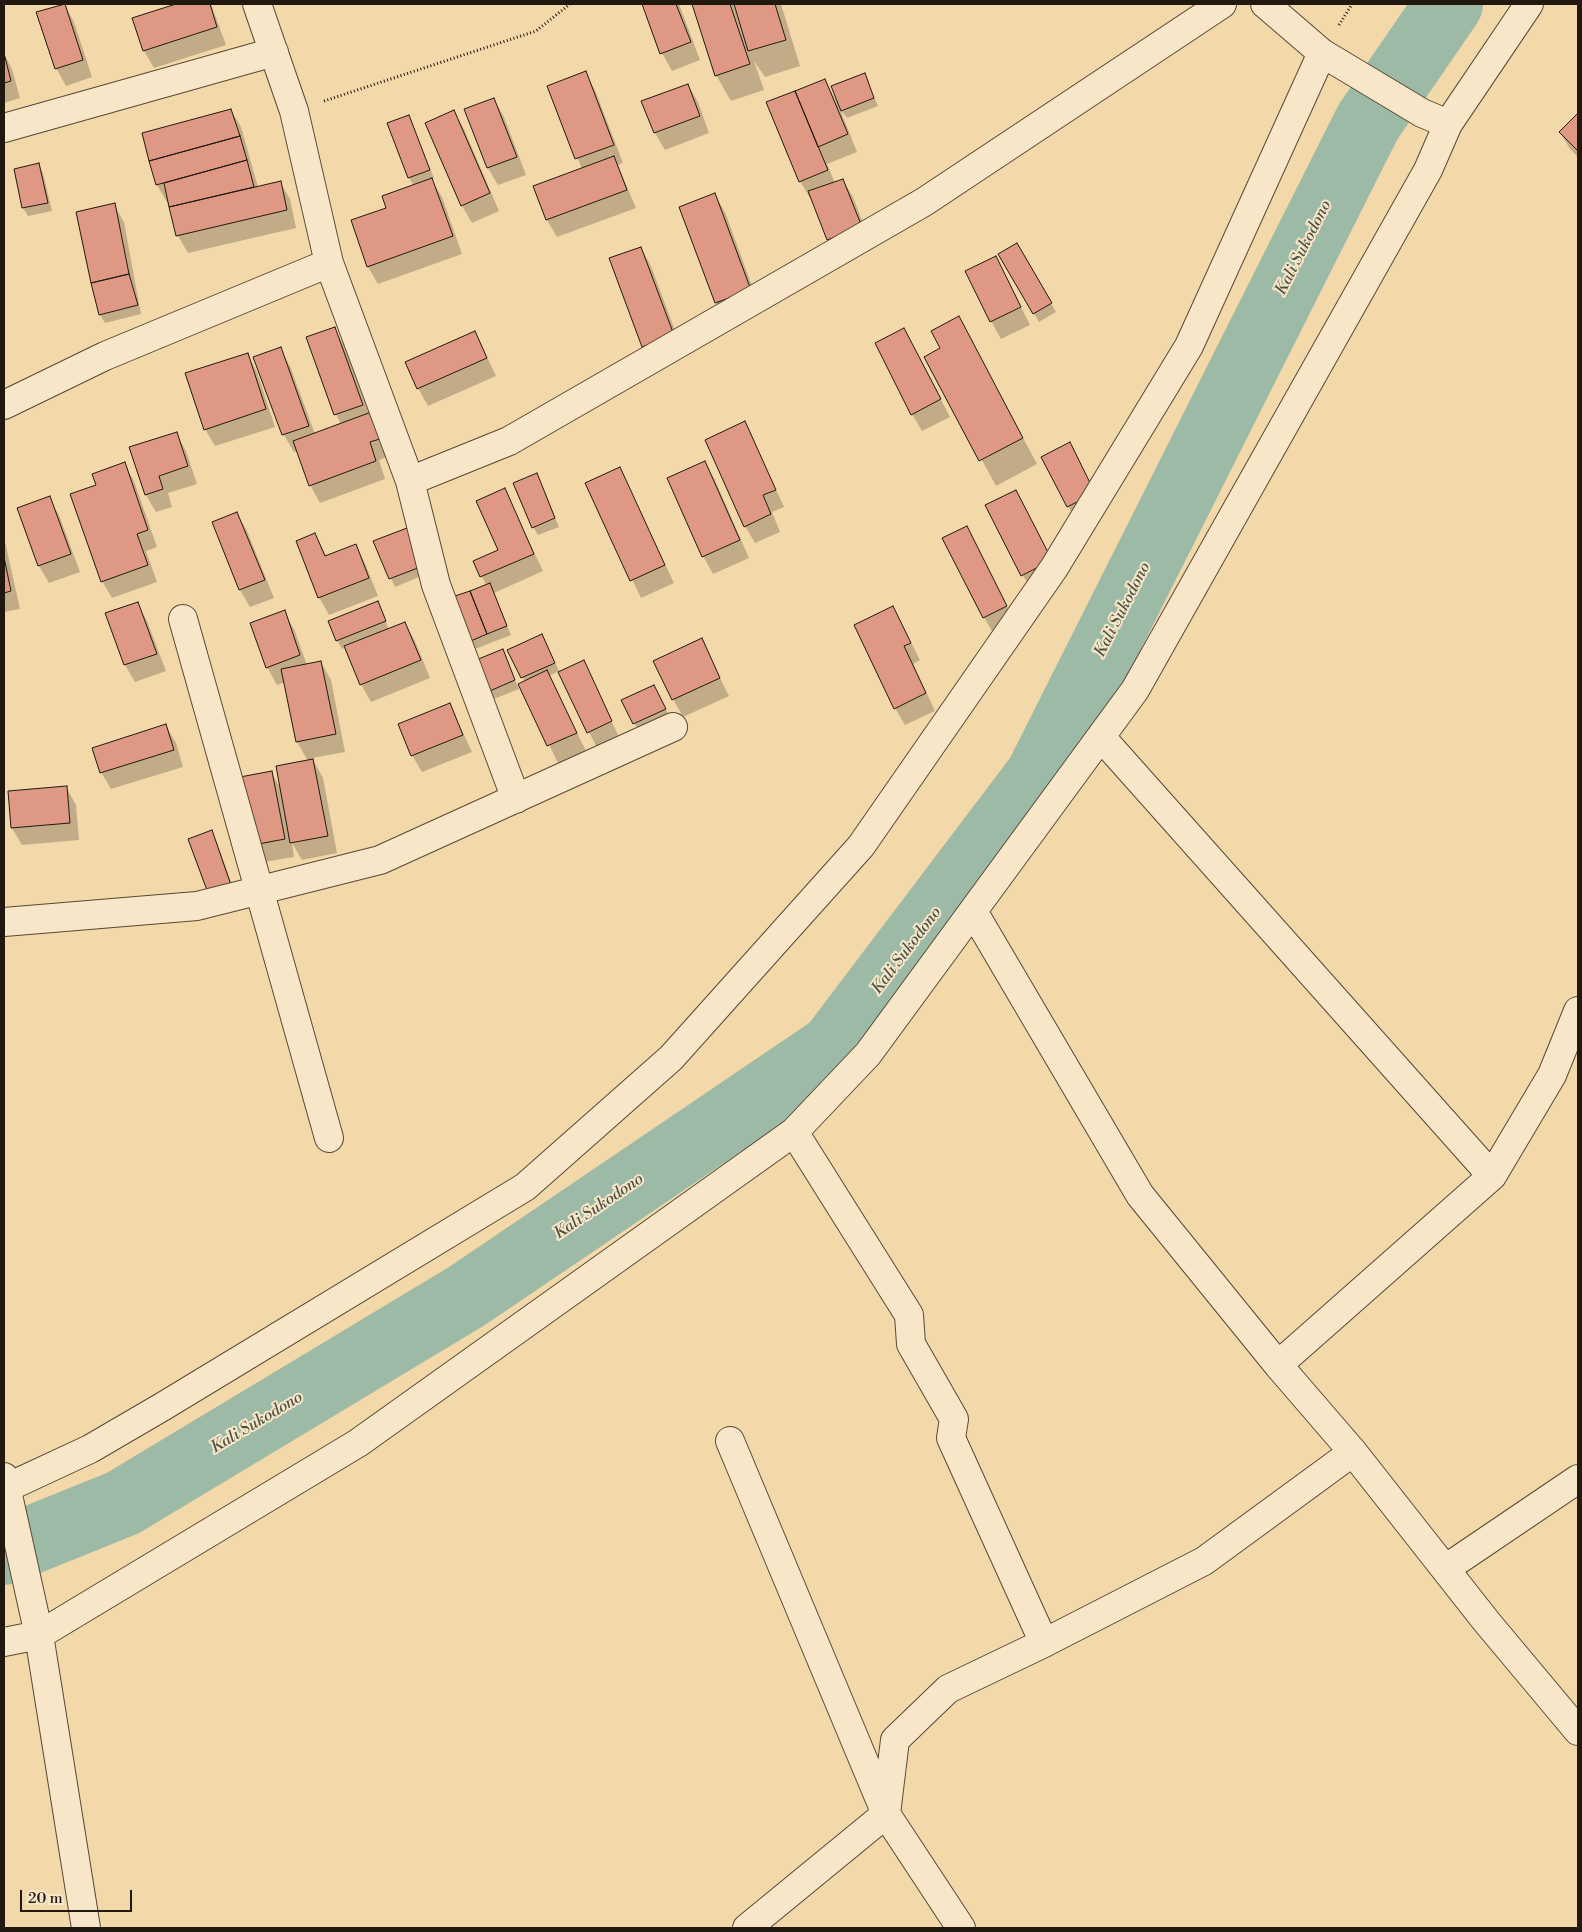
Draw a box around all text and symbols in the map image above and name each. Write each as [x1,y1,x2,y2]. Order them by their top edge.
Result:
water label: Kali Sukodono [1272,197,1336,299]
water label: Kali Sukodono [1091,559,1155,661]
water label: Kali Sukodono [868,904,946,998]
water label: Kali Sukodono [551,1170,647,1244]
water label: Kali Sukodono [208,1388,306,1458]
scale bar [22,1880,135,1912]
text: 20 m [28,1889,63,1908]

